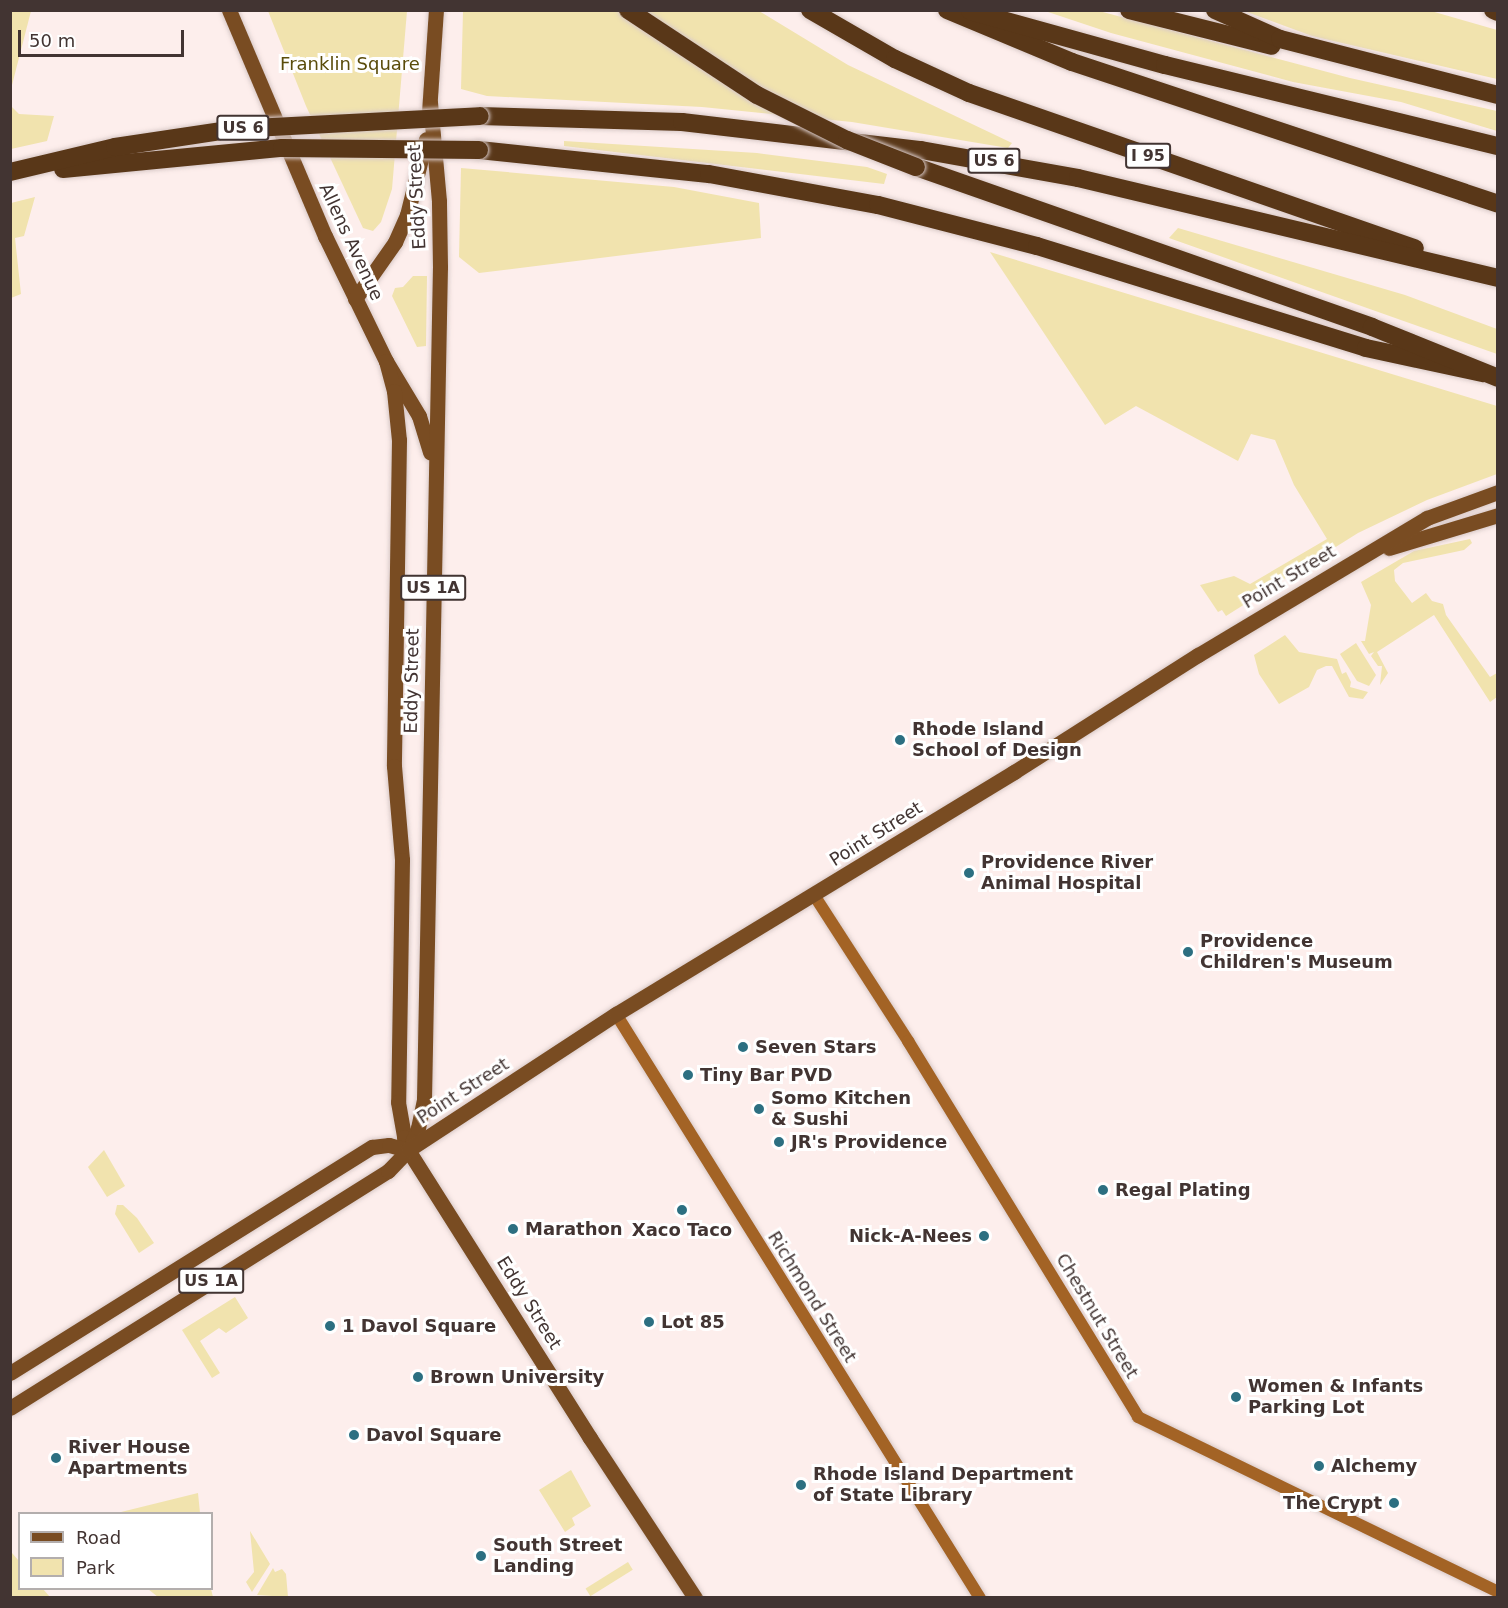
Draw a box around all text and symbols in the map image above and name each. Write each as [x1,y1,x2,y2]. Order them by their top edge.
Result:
scale bar [21,18,188,56]
text: 50 m [29,30,75,51]
park label: Franklin Square [280,53,420,75]
road number: US 6 [216,115,270,141]
road number: I 95 [1124,143,1172,169]
street label: Eddy Street [403,144,431,250]
road number: US 6 [967,148,1021,174]
street label: Allens Avenue [314,180,388,304]
street label: Point Street [1238,541,1340,613]
road number: US 1A [400,575,466,601]
street label: Eddy Street [400,628,424,734]
place label: Rhode Island School of Design [912,719,1082,762]
marker: Rhode Island School of Design [893,733,907,747]
street label: Point Street [826,797,926,871]
place label: Providence River Animal Hospital [981,852,1153,894]
marker: Providence River Animal Hospital [962,866,976,880]
place label: Providence Children's Museum [1200,931,1393,974]
marker: Providence Children's Museum [1181,945,1195,959]
place label: Seven Stars [755,1036,876,1058]
marker: Seven Stars [736,1040,750,1054]
street label: Point Street [413,1053,513,1129]
place label: Tiny Bar PVD [700,1064,832,1086]
marker: Tiny Bar PVD [681,1068,695,1082]
place label: Somo Kitchen & Sushi [771,1088,911,1130]
marker: Somo Kitchen & Sushi [752,1102,766,1116]
place label: JR's Providence [791,1131,947,1153]
marker: JR's Providence [772,1135,786,1149]
place label: Regal Plating [1115,1179,1251,1201]
marker: Regal Plating [1096,1183,1110,1197]
marker: Xaco Taco [675,1203,689,1217]
place label: Marathon [525,1218,623,1240]
place label: Xaco Taco [632,1219,732,1241]
marker: Marathon [506,1222,520,1236]
place label: Nick-A-Nees [849,1225,972,1247]
street label: Richmond Street [763,1227,861,1367]
marker: Nick-A-Nees [977,1229,991,1243]
street label: Chestnut Street [1051,1250,1143,1382]
street label: Eddy Street [492,1253,566,1353]
road number: US 1A [178,1268,244,1294]
place label: Lot 85 [661,1311,725,1333]
place label: 1 Davol Square [342,1315,496,1337]
marker: Lot 85 [642,1315,656,1329]
marker: 1 Davol Square [323,1319,337,1333]
place label: Brown University [430,1366,604,1388]
marker: Brown University [411,1370,425,1384]
place label: Women & Infants Parking Lot [1248,1376,1423,1418]
marker: Women & Infants Parking Lot [1229,1390,1243,1404]
place label: Davol Square [366,1424,502,1446]
marker: Davol Square [347,1428,361,1442]
place label: River House Apartments [68,1437,190,1480]
marker: River House Apartments [49,1451,63,1465]
place label: Alchemy [1331,1455,1417,1477]
marker: Alchemy [1312,1459,1326,1473]
place label: Rhode Island Department of State Library [813,1464,1073,1506]
marker: Rhode Island Department of State Library [794,1478,808,1492]
place label: The Crypt [1283,1492,1382,1514]
marker: The Crypt [1387,1496,1401,1510]
legend [18,1512,213,1590]
text: Road [76,1527,121,1548]
place label: South Street Landing [493,1535,622,1578]
marker: South Street Landing [474,1549,488,1563]
text: Park [76,1557,115,1578]

